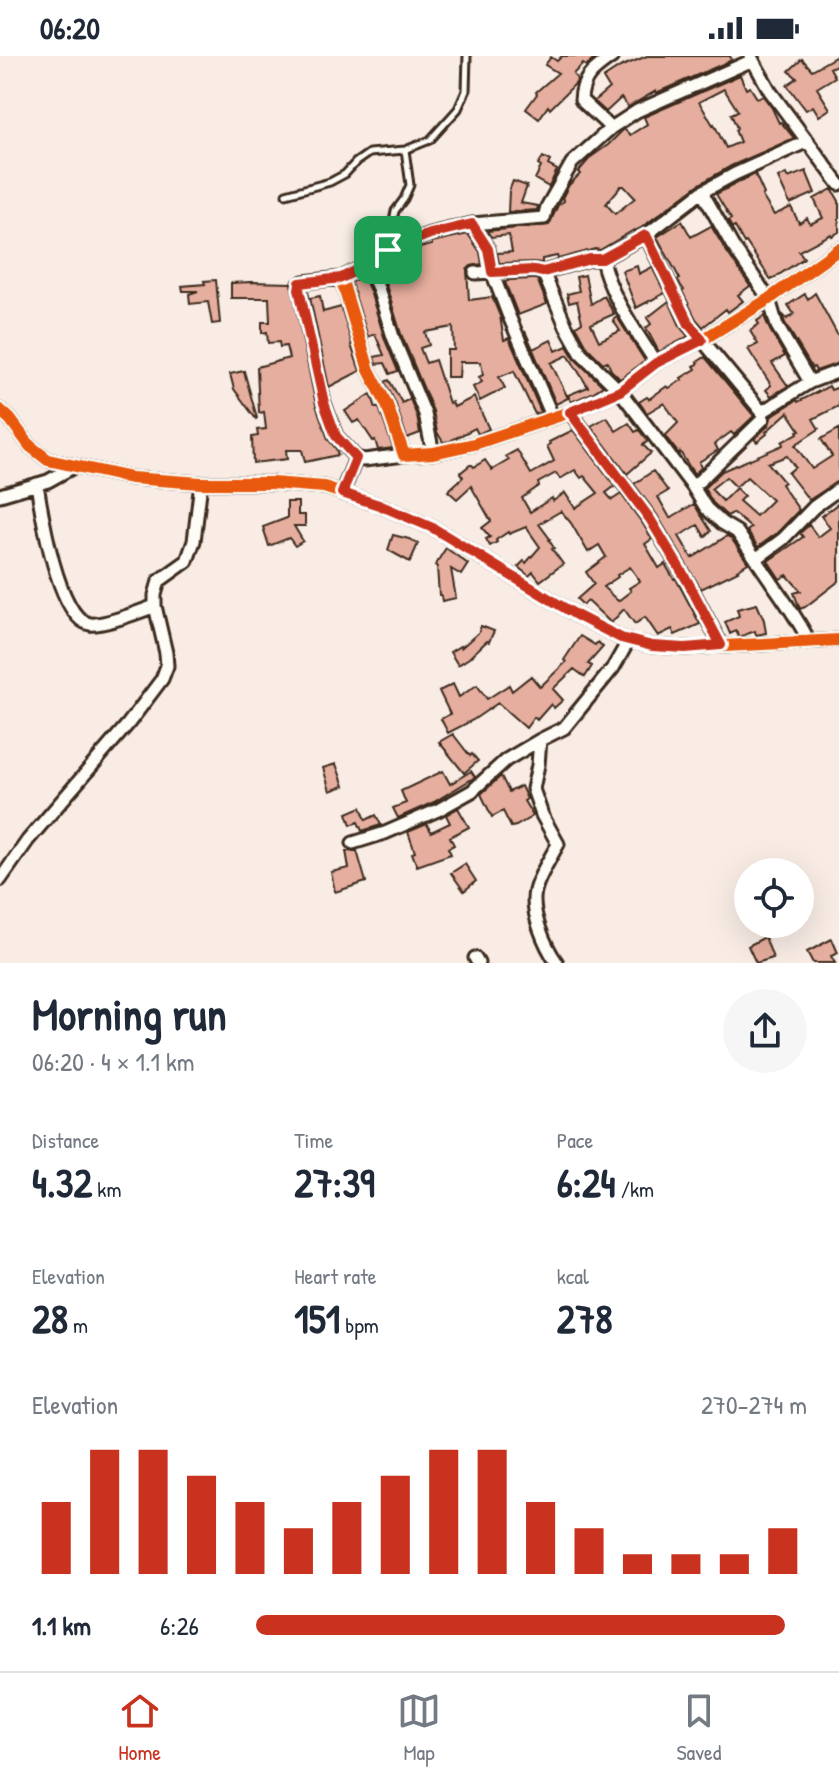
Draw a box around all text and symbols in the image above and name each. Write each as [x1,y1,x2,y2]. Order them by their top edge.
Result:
text: 06:20 [40,8,100,48]
pin [354,216,422,284]
icon: arrive [366,228,410,272]
map controls [734,858,814,938]
button: locate [734,858,814,938]
text: Morning run [32,984,227,1044]
button: share [723,989,807,1073]
text: 06:20 · 4 × 1.1 km [32,1044,194,1079]
text: Distance [32,1125,99,1155]
text: Time [294,1125,333,1155]
text: Pace [557,1125,593,1155]
text: 4.32 [32,1155,92,1209]
text: 27:39 [294,1155,375,1209]
text: 6:24 [557,1155,616,1209]
text: km [92,1174,121,1204]
text: /km [616,1174,654,1204]
text: Elevation [32,1261,105,1291]
text: Heart rate [294,1261,377,1291]
text: kcal [557,1261,589,1291]
text: 28 [32,1291,68,1345]
text: 151 [294,1291,340,1345]
text: 278 [557,1291,613,1345]
text: m [68,1310,88,1340]
text: bpm [340,1310,379,1340]
text: Elevation [32,1387,118,1422]
text: 270–274 m [701,1387,807,1422]
text: 1.1 km [32,1608,91,1643]
text: 6:26 [160,1608,199,1643]
tab: Home [118,1689,162,1767]
tab: Map [397,1689,441,1767]
tab: Saved [676,1689,721,1767]

